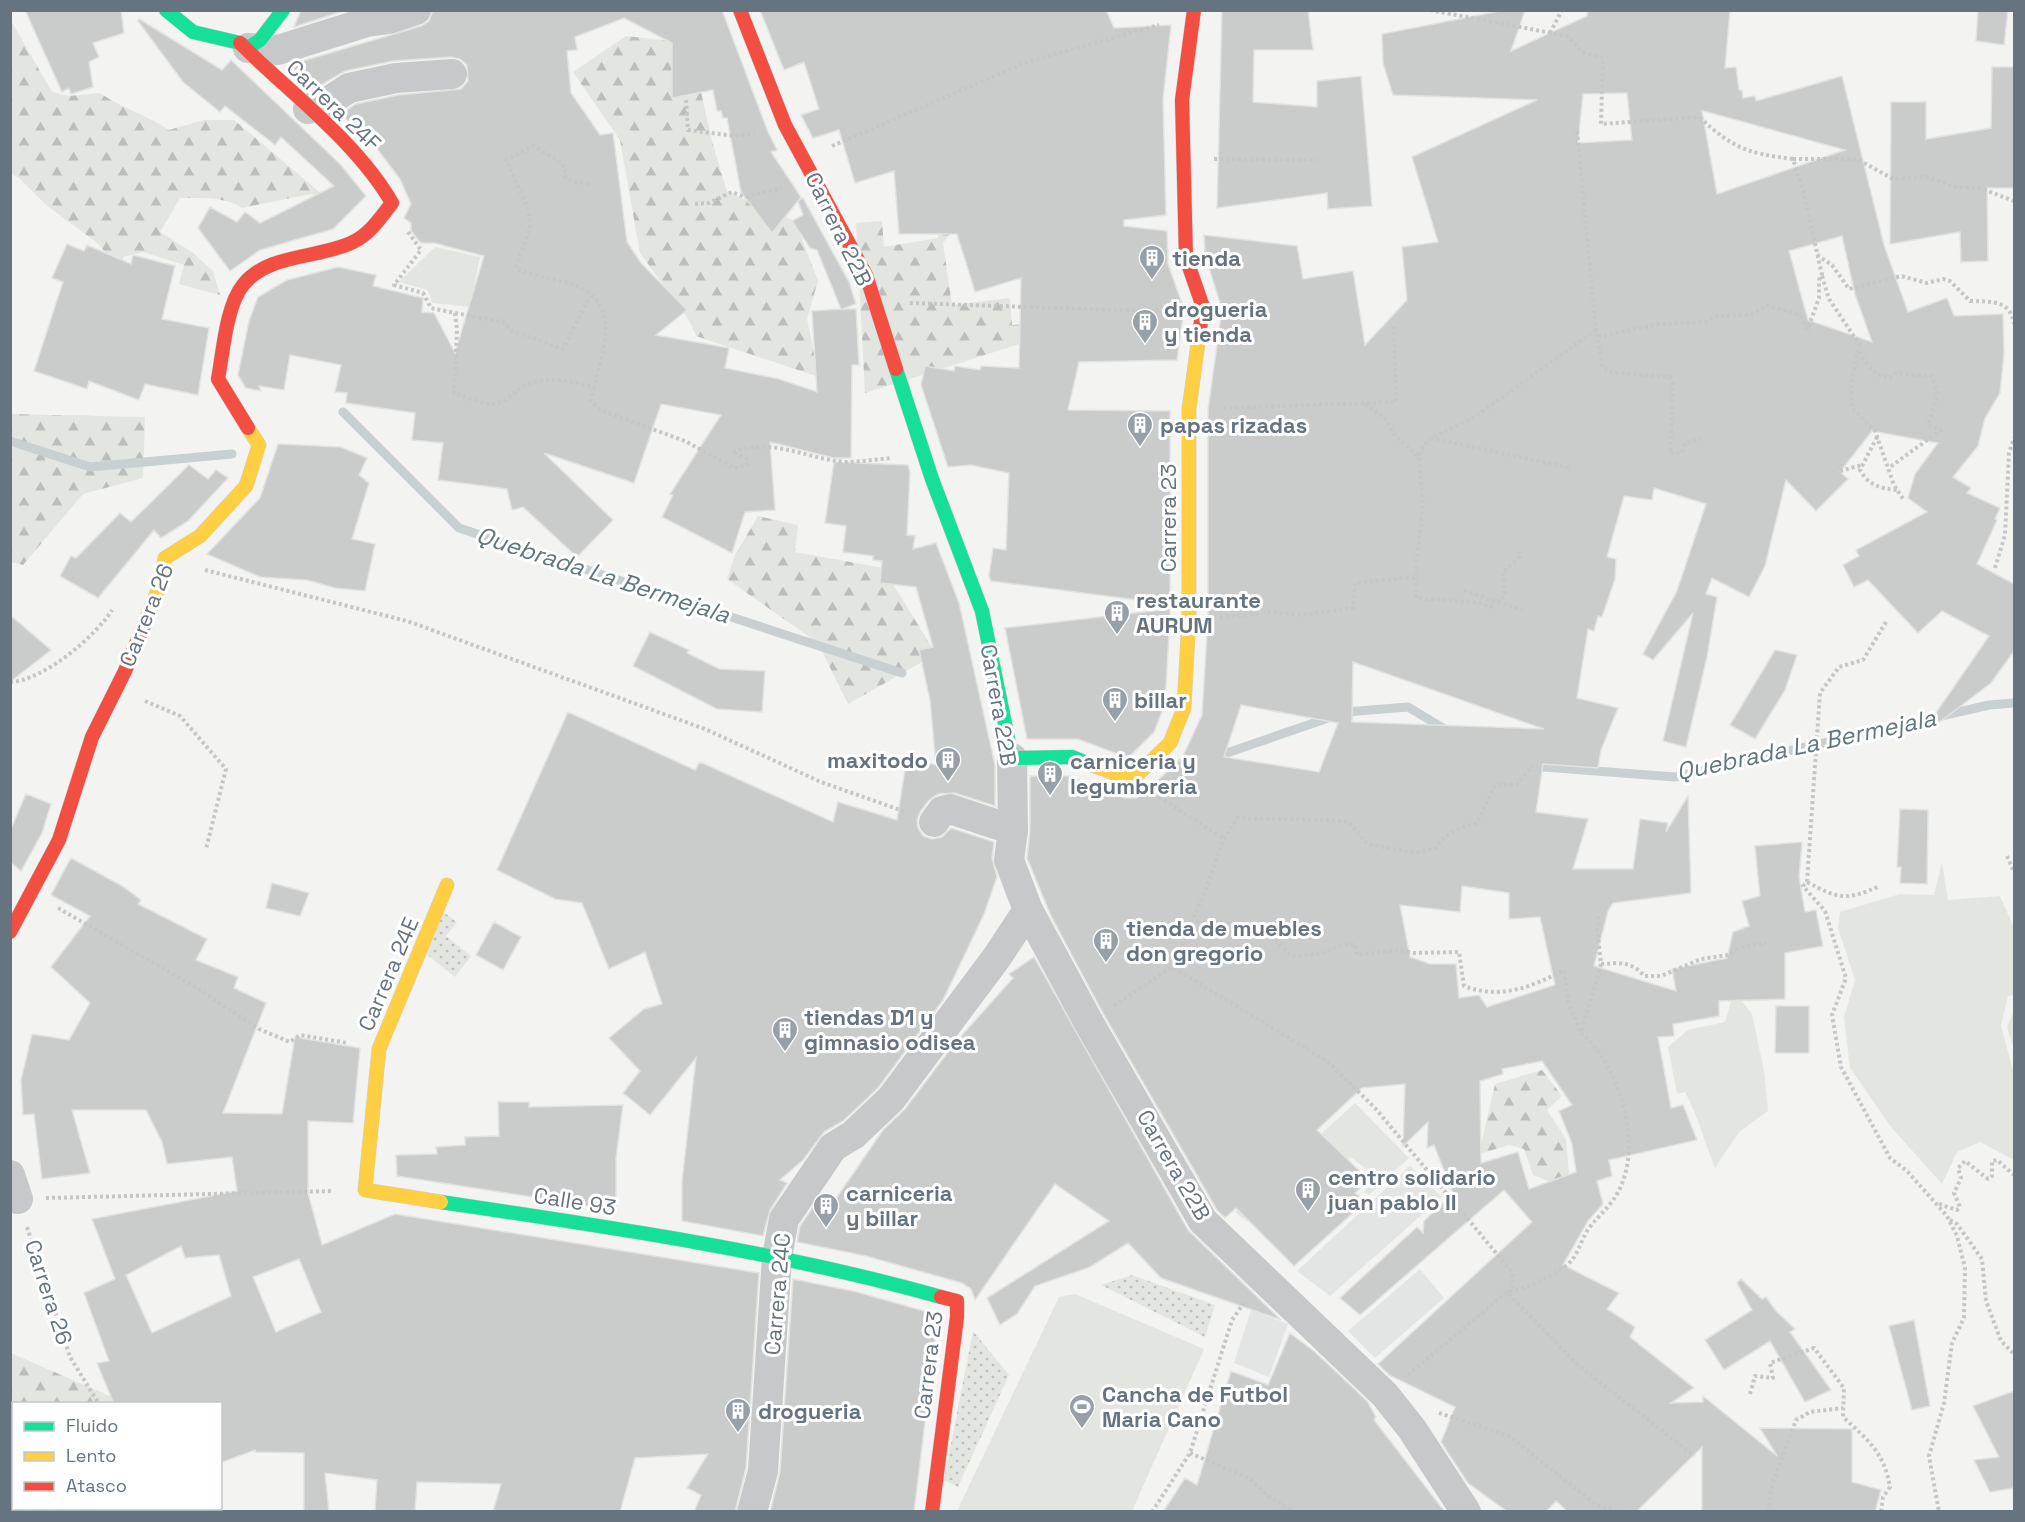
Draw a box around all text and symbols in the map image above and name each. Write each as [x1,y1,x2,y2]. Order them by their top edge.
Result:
street label: Carrera 24F [281,53,387,157]
street label: Carrera 22B [799,167,879,291]
building icon: tienda [1137,243,1167,281]
place label: tienda [1172,244,1241,272]
place label: drogueria y tienda [1164,295,1268,348]
building icon: drogueria y tienda [1130,307,1160,345]
building icon: papas rizadas [1125,410,1155,448]
place label: papas rizadas [1160,411,1307,439]
street label: Carrera 23 [1154,464,1182,572]
water label: Quebrada La Bermejala [473,519,734,630]
street label: Carrera 26 [113,559,179,671]
place label: restaurante AURUM [1136,586,1261,639]
building icon: restaurante AURUM [1102,598,1132,636]
street label: Carrera 22B [975,642,1023,768]
building icon: billar [1100,685,1130,723]
place label: billar [1134,686,1187,714]
water label: Quebrada La Bermejala [1673,702,1939,787]
building icon: maxitodo [933,745,963,783]
place label: maxitodo [827,746,928,774]
place label: carniceria y legumbreria [1070,747,1198,800]
building icon: carniceria y legumbreria [1035,759,1065,797]
street label: Carrera 24E [351,913,425,1035]
place label: tienda de muebles don gregorio [1126,914,1322,967]
building icon: tienda de muebles don gregorio [1091,926,1121,964]
place label: tiendas D1 y gimnasio odisea [804,1003,976,1056]
building icon: tiendas D1 y gimnasio odisea [770,1015,800,1053]
street label: Carrera 22B [1131,1105,1217,1225]
place label: centro solidario juan pablo II [1327,1163,1496,1216]
building icon: centro solidario juan pablo II [1293,1175,1323,1213]
place label: carniceria y billar [846,1179,953,1232]
street label: Calle 93 [532,1181,618,1221]
building icon: carniceria y billar [811,1191,841,1229]
street label: Carrera 24C [758,1232,796,1356]
street label: Carrera 26 [19,1236,79,1348]
street label: Carrera 23 [907,1309,949,1421]
place label: Cancha de Futbol Maria Cano [1102,1380,1288,1433]
sports icon: Cancha de Futbol Maria Cano [1067,1392,1097,1430]
building icon: drogueria [723,1396,753,1434]
place label: drogueria [758,1397,862,1425]
legend [12,1402,222,1510]
text: Fluido [66,1414,118,1437]
text: Lento [66,1444,116,1467]
text: Atasco [66,1474,127,1497]

